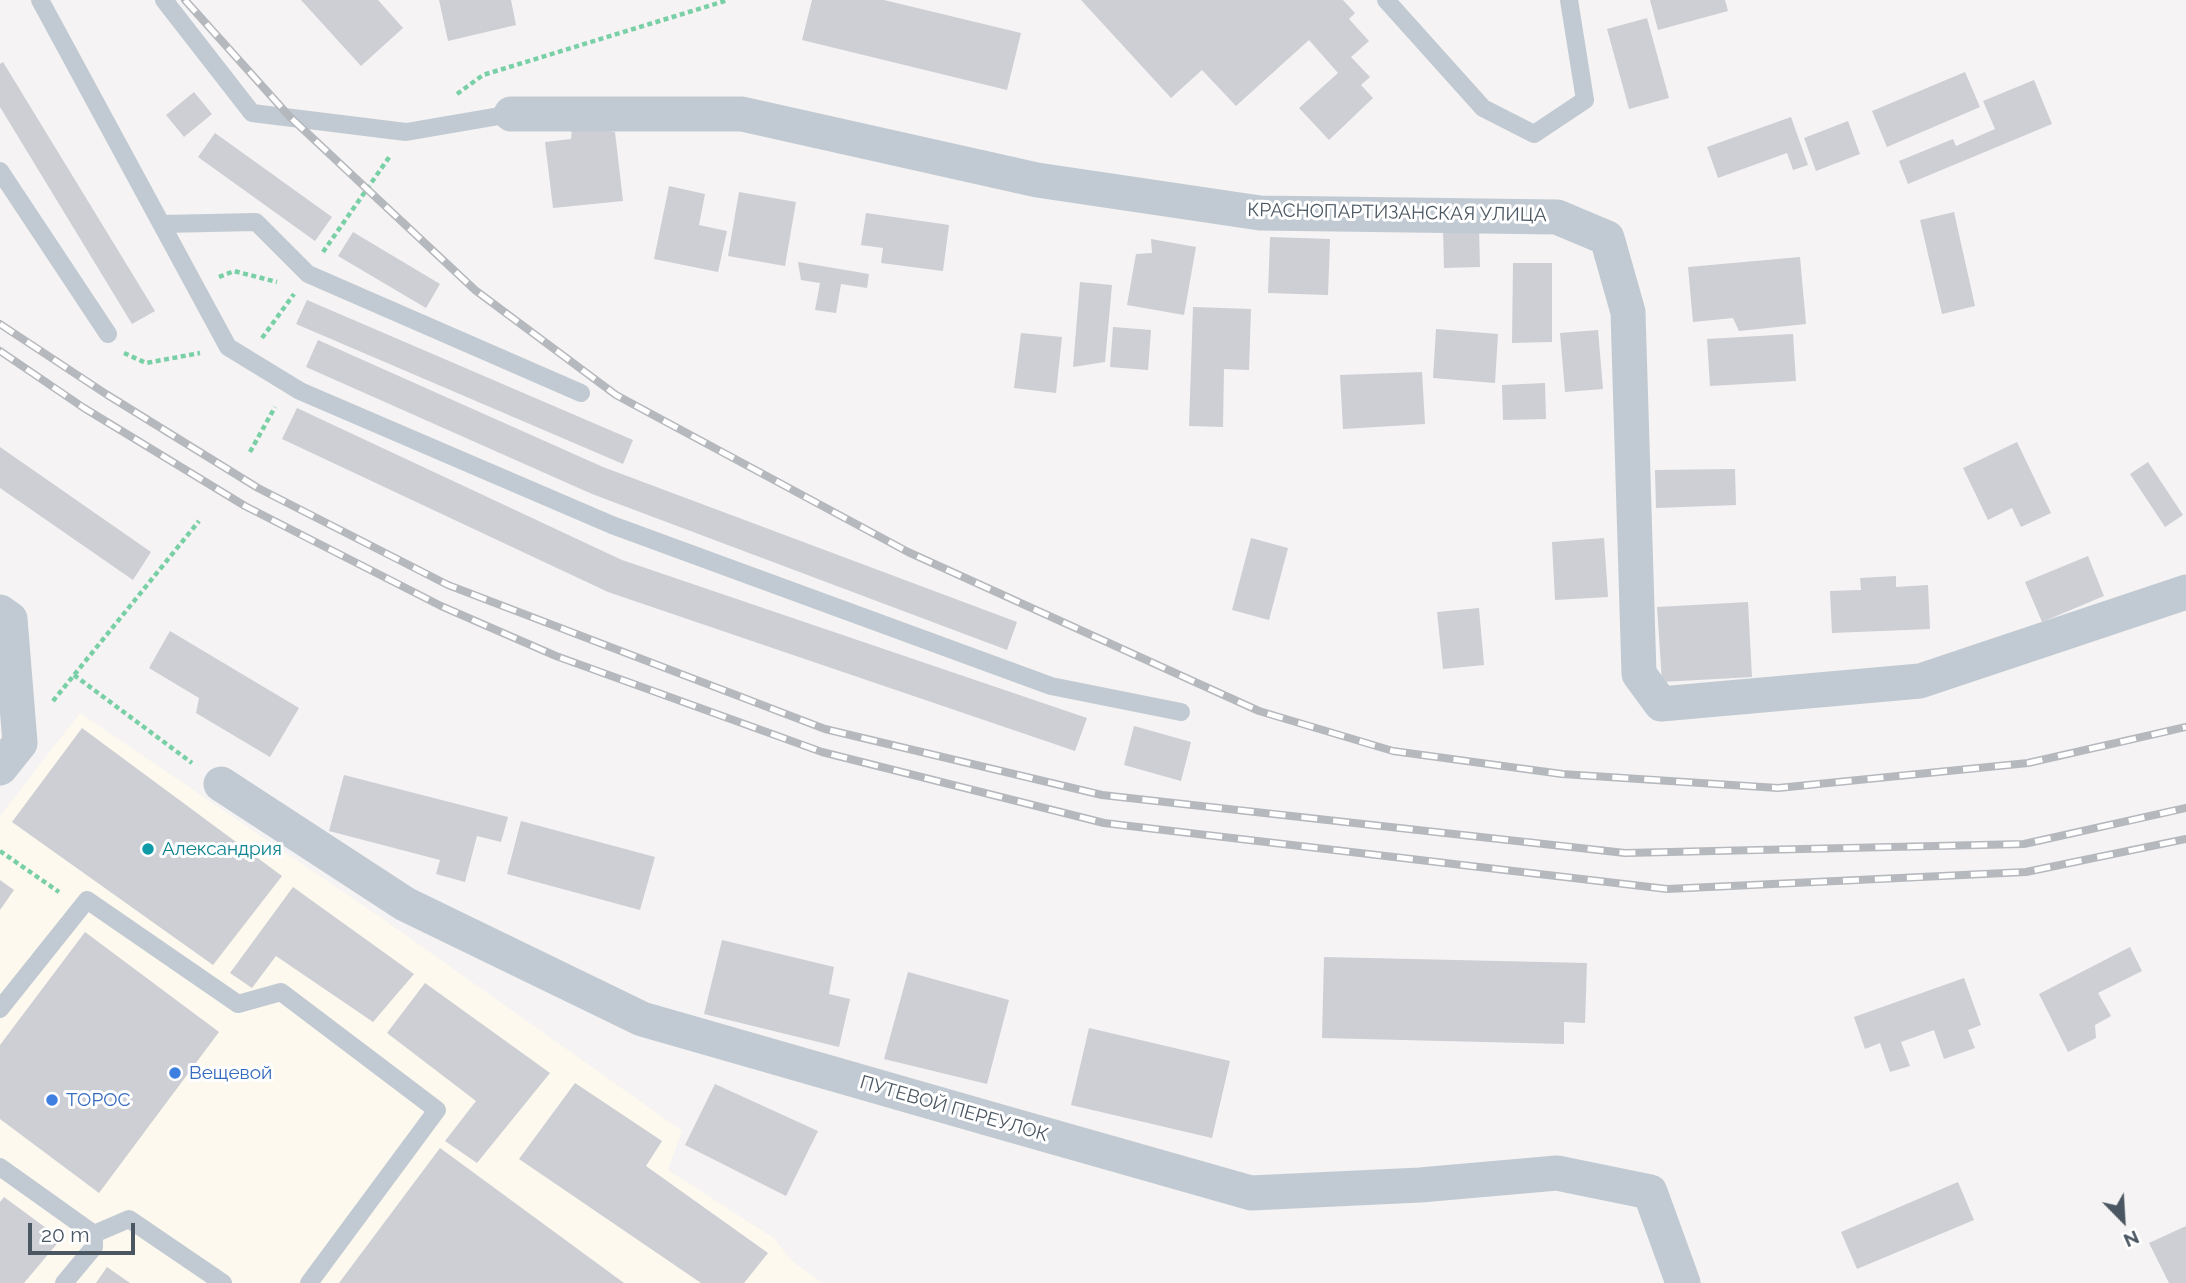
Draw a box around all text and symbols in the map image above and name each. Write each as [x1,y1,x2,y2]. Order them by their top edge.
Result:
street label: КРАСНОПАРТИЗАНСКАЯ УЛИЦА [1247,199,1547,227]
place label: Александрия [162,838,282,860]
marker: Александрия [140,841,156,857]
place label: Вещевой [189,1062,272,1084]
marker: Вещевой [167,1065,183,1081]
street label: ПУТЕВОЙ ПЕРЕУЛОК [857,1071,1051,1147]
place label: ТОРОС [66,1089,131,1111]
marker: ТОРОС [44,1092,60,1108]
north arrow [2088,1185,2158,1255]
scale bar [32,1210,138,1254]
text: 20 m [41,1222,89,1247]
text: N [2120,1226,2143,1252]

